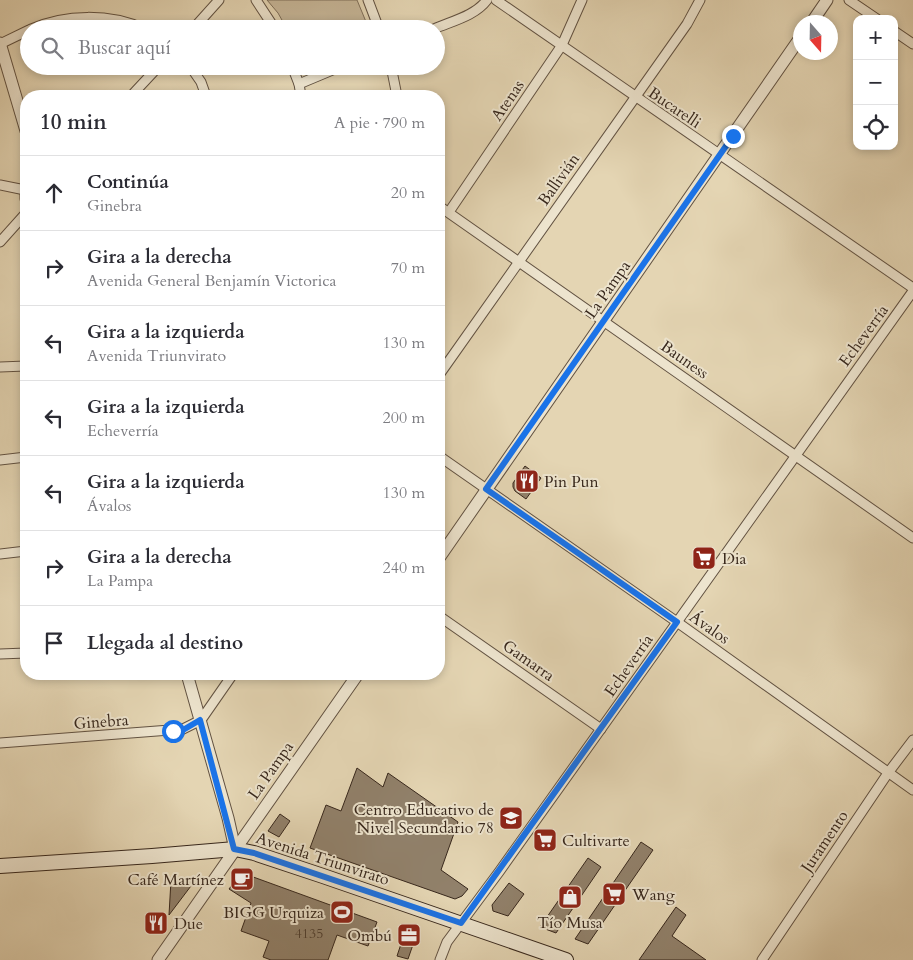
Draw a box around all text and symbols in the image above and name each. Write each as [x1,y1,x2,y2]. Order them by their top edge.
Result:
north arrow [793,15,838,60]
map controls [853,15,898,150]
button: + [853,15,898,60]
search box [20,20,445,75]
icon: search [38,34,66,62]
text: Buscar aquí [78,35,171,61]
button: − [853,60,898,105]
street label: Atenas [486,76,530,125]
street label: Bucarelli [644,82,706,134]
button: locate [853,105,898,150]
text: 10 min [40,108,107,137]
text: A pie · 790 m [334,112,425,134]
route end [722,125,745,148]
street label: Ballivián [533,149,585,210]
text: Continúa [87,169,169,195]
icon: ahead [40,179,68,207]
text: 20 m [391,182,425,204]
text: Ginebra [87,195,142,217]
text: Gira a la derecha [87,244,232,270]
icon: right [40,254,68,282]
street label: La Pampa [580,256,636,323]
text: 70 m [391,257,425,279]
text: Avenida General Benjamín Victorica [87,270,336,292]
street label: Echeverría [834,300,894,371]
text: Gira a la izquierda [87,319,245,345]
icon: left [40,329,68,357]
text: 130 m [383,332,425,354]
street label: Bauness [656,335,713,384]
text: Avenida Triunvirato [87,345,226,367]
text: Gira a la izquierda [87,394,245,420]
icon: left [40,404,68,432]
text: 200 m [383,407,425,429]
text: Echeverría [87,420,159,442]
restaurant icon: Pin Pun [514,468,540,494]
text: Gira a la izquierda [87,469,245,495]
place label: Pin Pun [544,471,599,493]
icon: left [40,479,68,507]
text: 130 m [383,482,425,504]
text: Ávalos [87,495,131,517]
text: Gira a la derecha [87,544,232,570]
supermarket icon: Dia [691,545,717,571]
place label: Dia [722,548,747,570]
icon: right [40,554,68,582]
text: 240 m [383,557,425,579]
text: La Pampa [87,570,153,592]
street label: Ávalos [685,606,734,650]
icon: arrive [40,629,68,657]
text: Llegada al destino [87,630,243,656]
street label: Echeverría [599,630,658,701]
street label: Gamarra [498,635,559,687]
street label: Ginebra [73,709,129,735]
route start [162,720,185,743]
street label: La Pampa [243,737,299,804]
place label: Centro Educativo de Nivel Secundario 78 [354,799,494,839]
school or university icon: Centro Educativo de Nivel Secundario 78 [498,805,524,831]
street label: Juramento [795,806,854,879]
street label: Avenida Triunvirato [253,827,393,891]
supermarket icon: Cultivarte [532,827,558,853]
place label: Cultivarte [562,830,630,852]
cafe icon: Café Martínez [229,866,255,892]
place label: Café Martínez [128,869,224,891]
supermarket icon: Wang [601,881,627,907]
shop icon: Tío Musa [557,884,583,910]
place label: Wang [631,884,675,906]
sports icon: BIGG Urquiza [329,899,355,925]
place label: BIGG Urquiza [223,902,324,924]
restaurant icon: Due [143,910,169,936]
place label: Tío Musa [537,912,603,934]
place label: Due [174,913,203,935]
office icon: Ombú [396,922,422,948]
house number: 4135 [295,924,323,943]
place label: Ombú [347,925,392,947]

